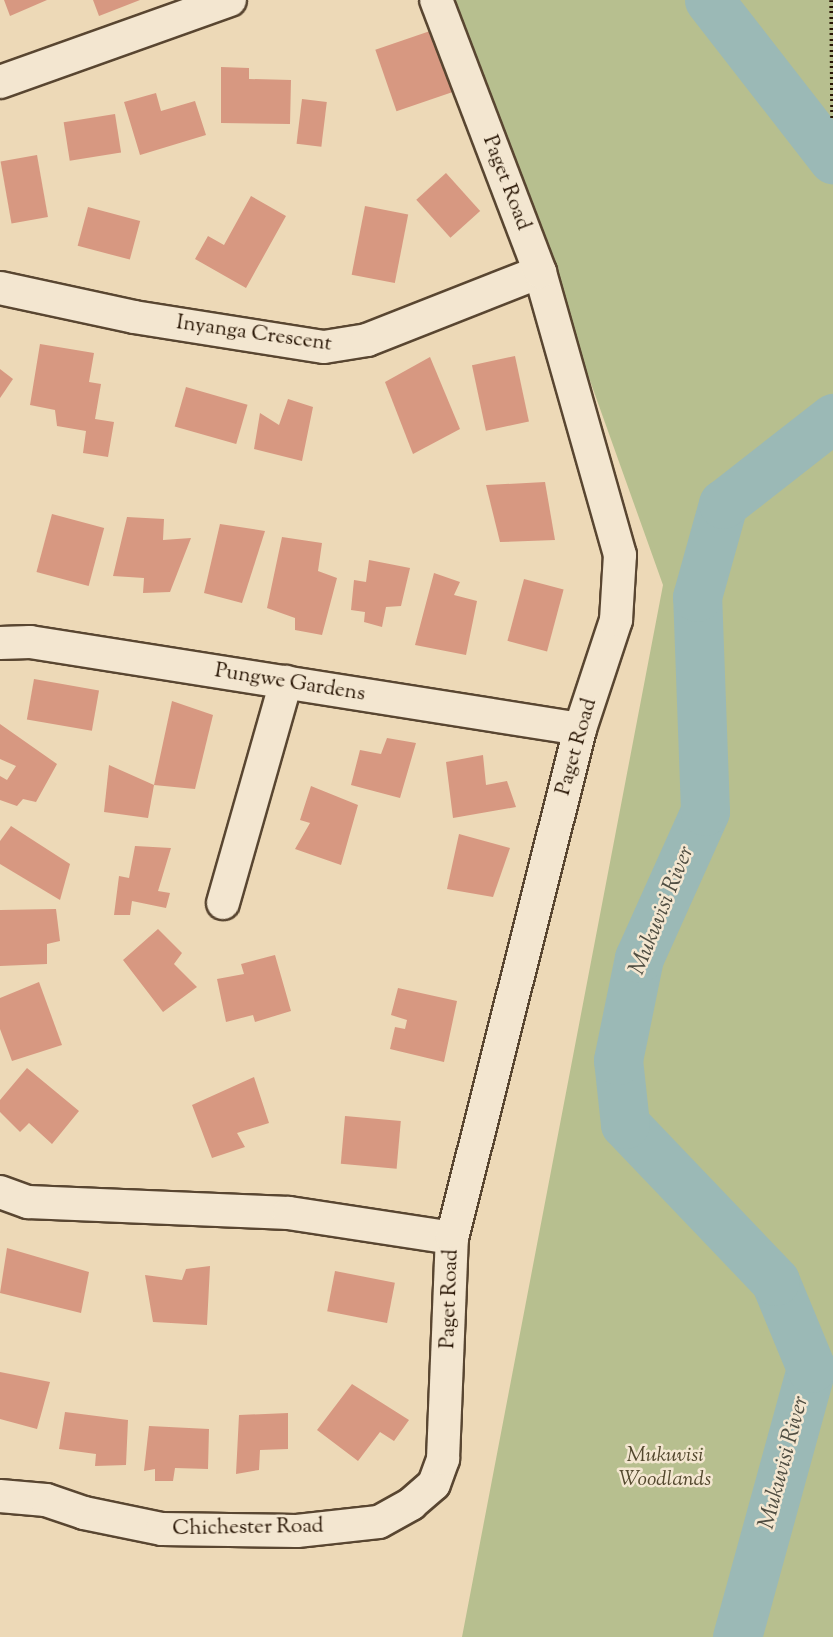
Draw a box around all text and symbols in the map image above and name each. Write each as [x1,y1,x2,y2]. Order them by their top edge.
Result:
street label: Paget Road [476,132,536,234]
street label: Inyanga Crescent [175,311,333,357]
street label: Pungwe Gardens [213,659,367,707]
street label: Paget Road [551,696,603,798]
water label: Mukuvisi River [625,843,701,979]
street label: Paget Road [436,1249,464,1349]
water label: Mukuvisi River [754,1393,816,1533]
park label: Mukuvisi Woodlands [619,1443,711,1493]
street label: Chichester Road [172,1514,324,1542]

